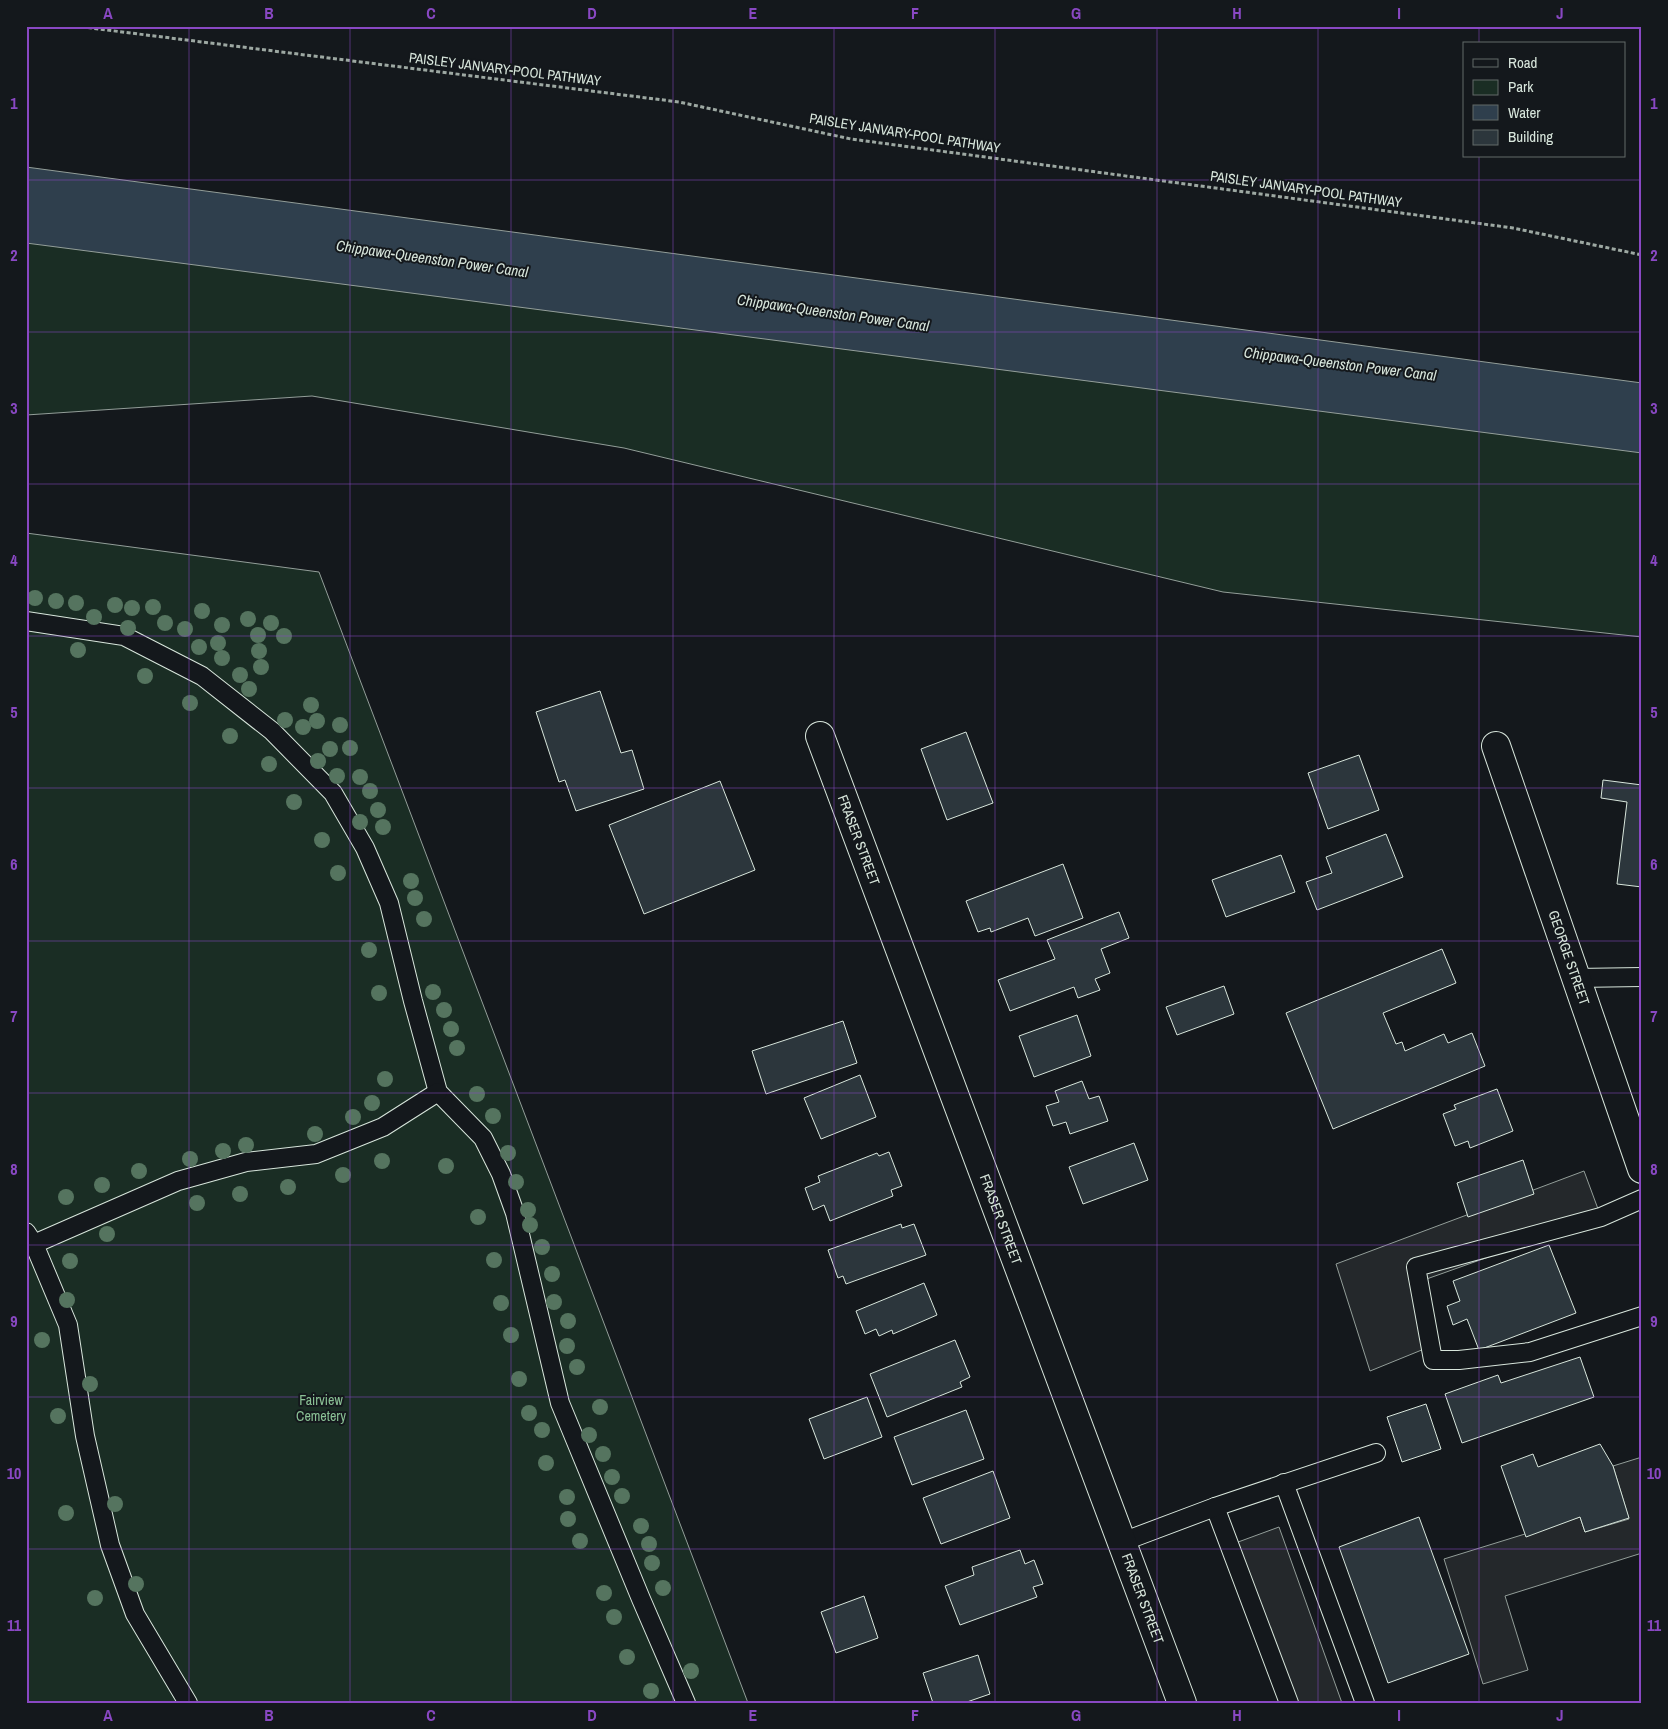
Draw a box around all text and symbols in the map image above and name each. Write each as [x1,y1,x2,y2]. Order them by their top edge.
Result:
text: A [103,2,113,24]
text: B [264,2,274,24]
text: C [426,2,436,24]
text: D [587,2,597,24]
text: E [749,2,758,24]
text: F [911,2,919,24]
text: G [1071,2,1081,24]
text: H [1232,2,1242,24]
text: I [1397,2,1401,24]
text: J [1556,2,1564,24]
legend [1463,42,1626,158]
street label: PAISLEY JANVARY-POOL PATHWAY [408,48,602,90]
text: Road [1508,52,1537,73]
text: Park [1508,76,1534,97]
text: 1 [10,92,18,114]
text: 1 [1650,92,1658,114]
text: Water [1508,102,1540,123]
street label: PAISLEY JANVARY-POOL PATHWAY [808,109,1002,157]
text: Building [1508,126,1553,147]
street label: PAISLEY JANVARY-POOL PATHWAY [1209,167,1403,211]
water label: Chippawa-Queenston Power Canal [335,235,530,282]
text: 2 [10,244,18,266]
text: 2 [1650,244,1658,266]
water label: Chippawa-Queenston Power Canal [736,289,931,336]
water label: Chippawa-Queenston Power Canal [1243,341,1438,386]
text: 3 [10,397,18,419]
text: 3 [1650,397,1658,419]
text: 4 [10,549,18,571]
text: 4 [1650,549,1658,571]
text: 5 [10,701,18,723]
text: 5 [1650,701,1658,723]
street label: FRASER STREET [834,792,884,888]
text: 6 [10,853,18,875]
text: 6 [1650,853,1658,875]
street label: GEORGE STREET [1544,908,1594,1007]
text: 7 [10,1005,18,1027]
text: 7 [1650,1005,1658,1027]
text: 8 [10,1158,18,1180]
text: 8 [1650,1158,1658,1180]
street label: FRASER STREET [976,1172,1026,1267]
text: 9 [10,1310,18,1332]
text: 9 [1650,1310,1658,1332]
park label: Fairview Cemetery [296,1391,346,1425]
text: 10 [7,1462,21,1484]
text: 10 [1647,1462,1661,1484]
street label: FRASER STREET [1118,1551,1168,1646]
text: 11 [7,1614,22,1636]
text: 11 [1647,1614,1662,1636]
text: A [103,1704,113,1726]
text: B [264,1704,274,1726]
text: C [426,1704,436,1726]
text: D [587,1704,597,1726]
text: E [749,1704,758,1726]
text: F [911,1704,919,1726]
text: G [1071,1704,1081,1726]
text: H [1232,1704,1242,1726]
text: I [1397,1704,1401,1726]
text: J [1556,1704,1564,1726]

